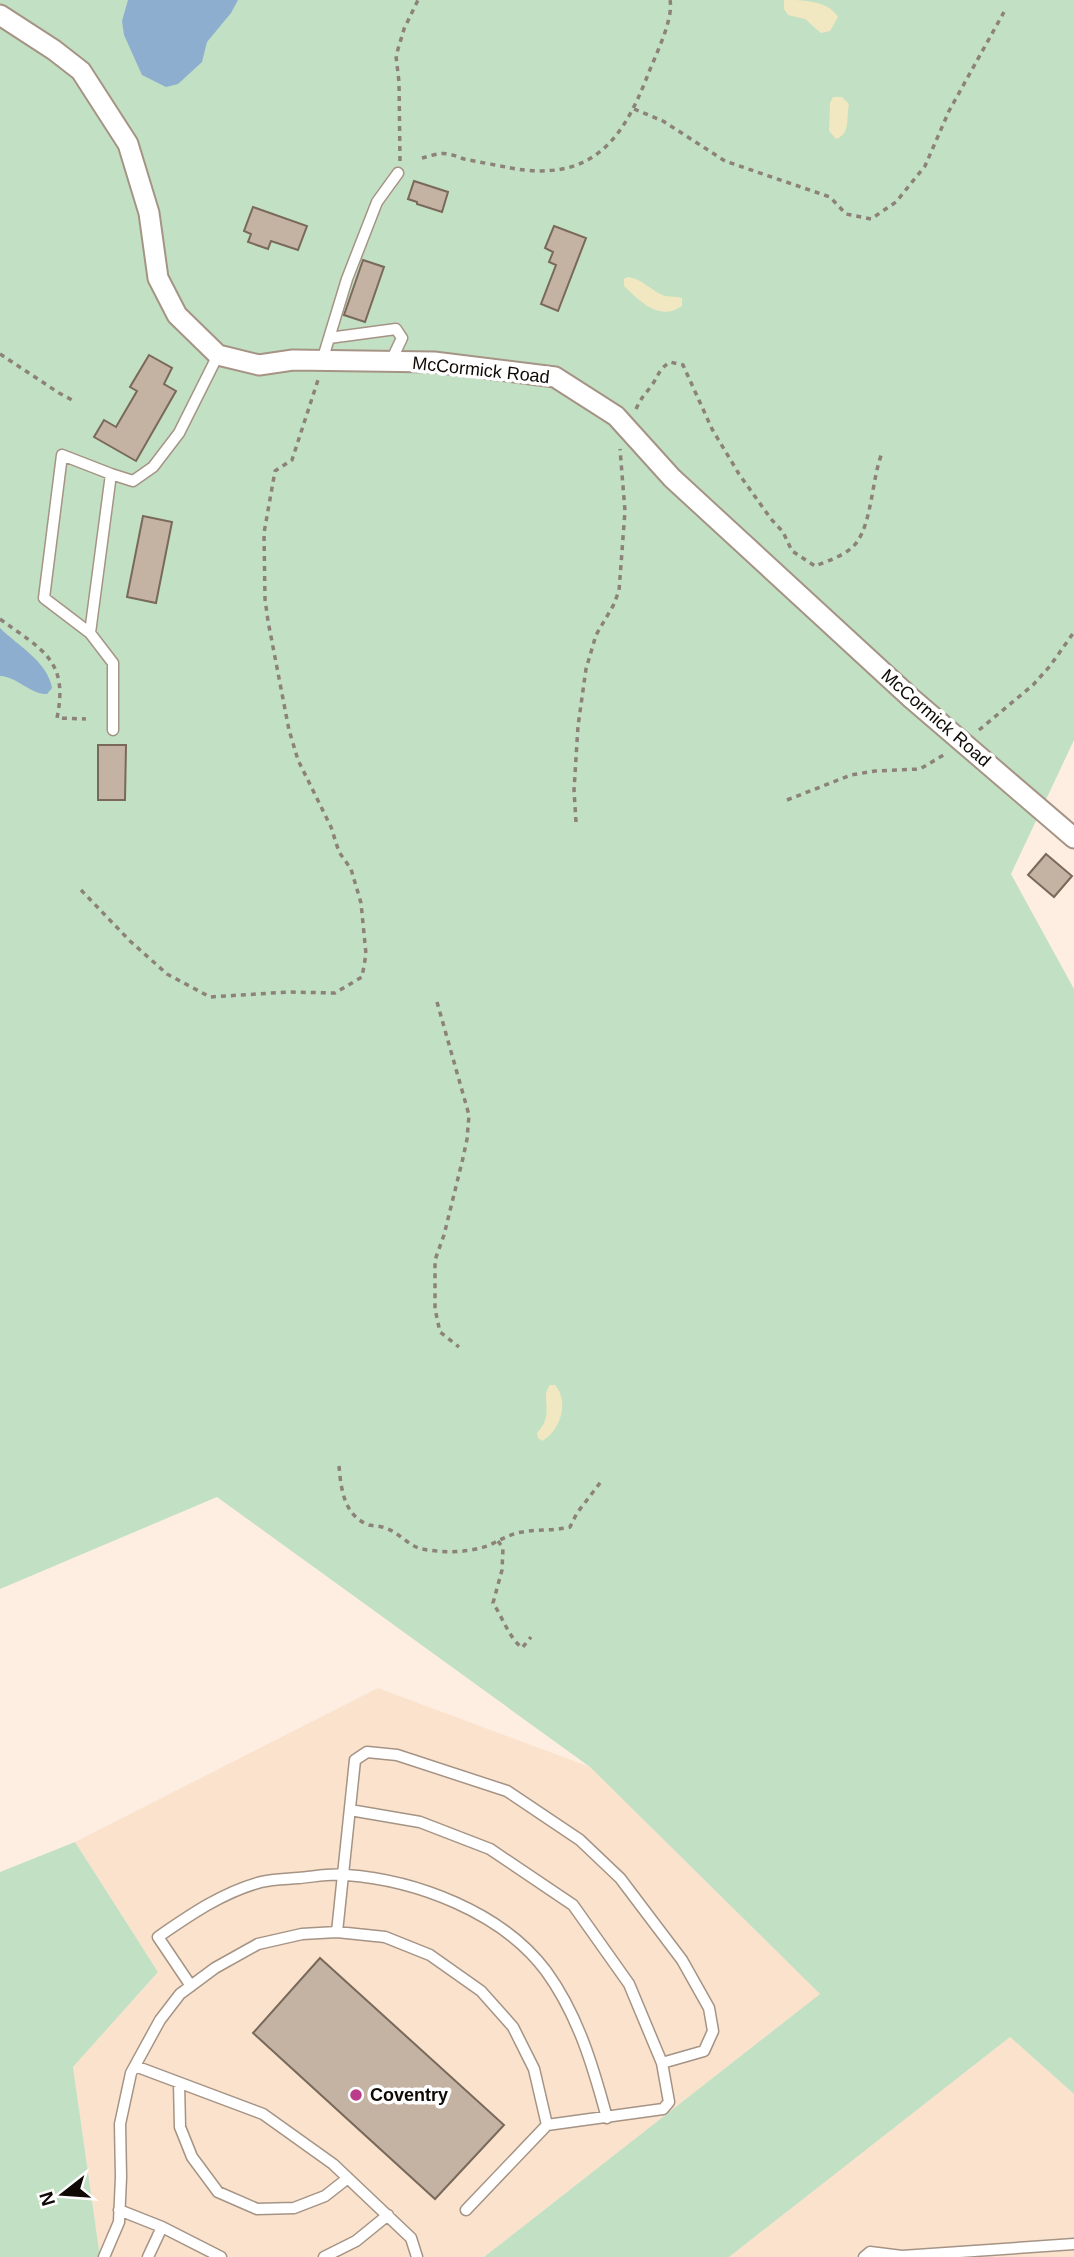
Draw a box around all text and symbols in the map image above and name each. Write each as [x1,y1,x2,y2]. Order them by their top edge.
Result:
street label: McCormick Road [411,353,551,387]
street label: McCormick Road [877,665,995,771]
place label: Coventry [370,2085,448,2105]
marker: Coventry [348,2087,364,2103]
north arrow [28,2159,98,2229]
text: N [35,2189,59,2208]

